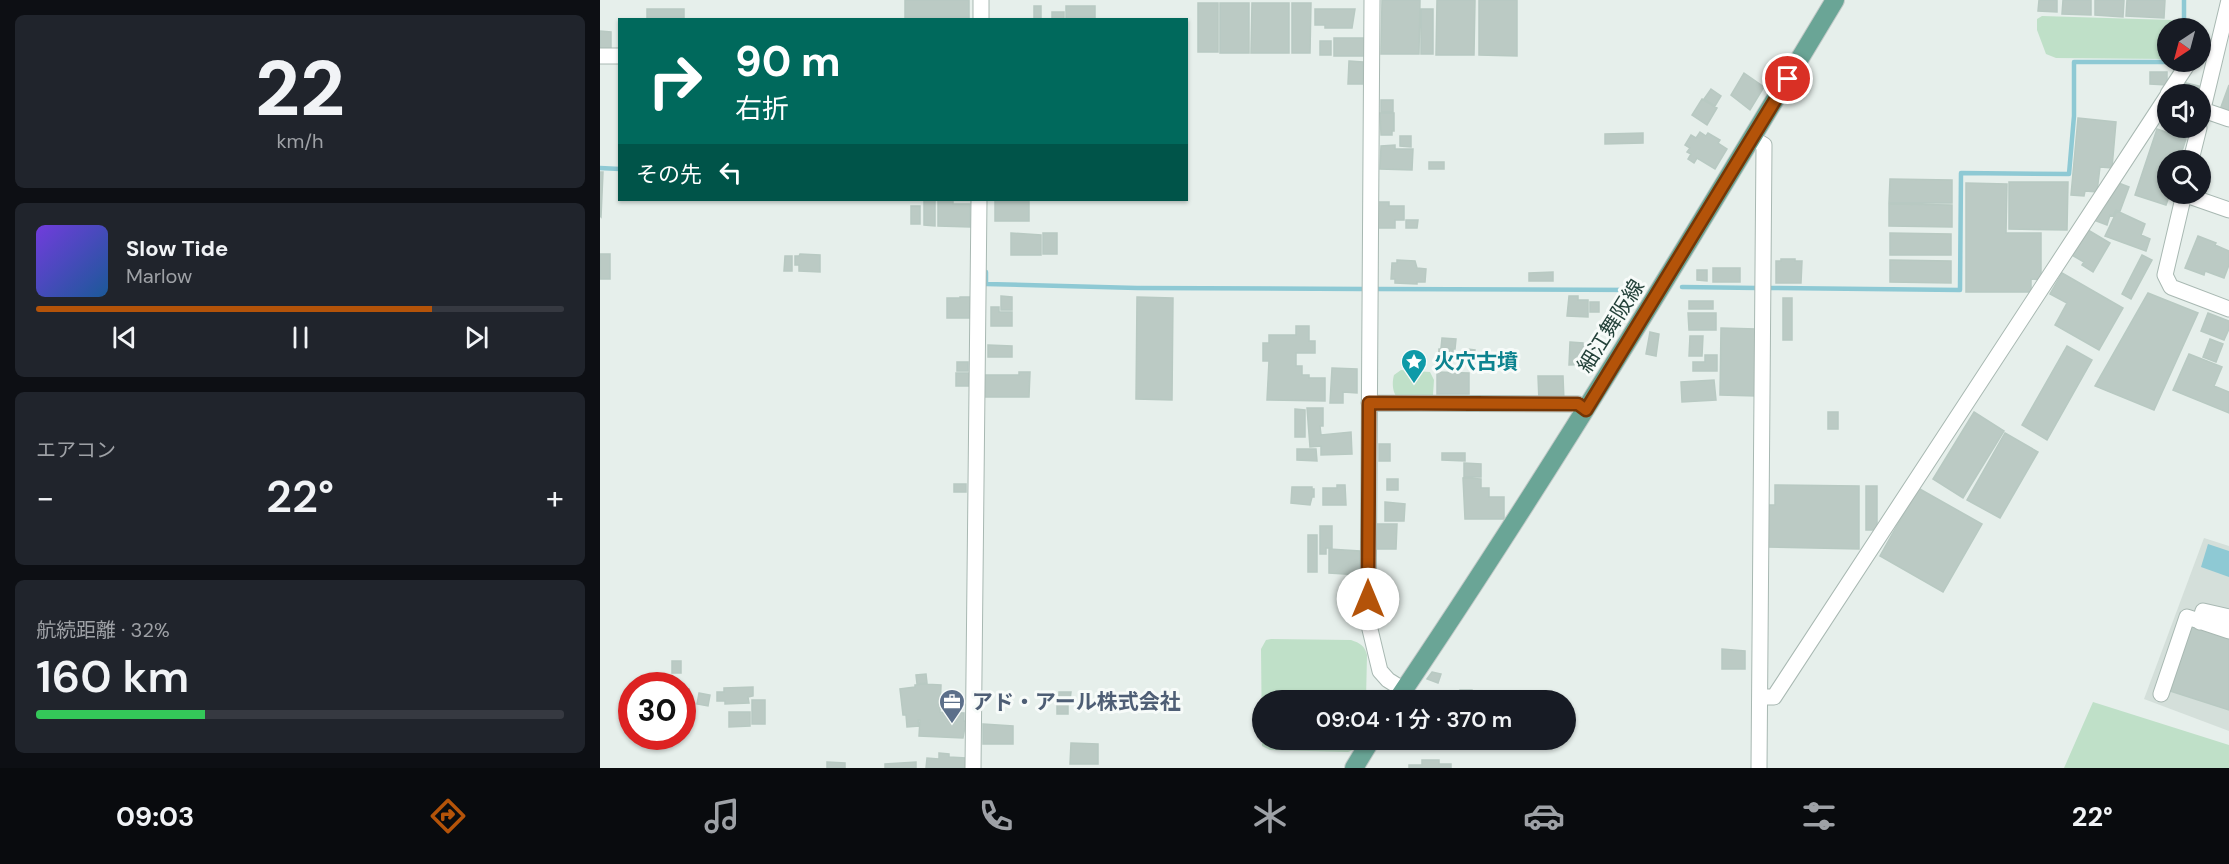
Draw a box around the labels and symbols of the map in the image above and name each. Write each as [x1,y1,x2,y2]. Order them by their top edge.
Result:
north arrow [2157,18,2211,72]
pin [1762,53,1813,104]
street label: 細江舞阪線 [1571,274,1651,378]
place icon: 火穴古墳 [1399,347,1429,385]
place label: 火穴古墳 [1434,348,1518,376]
position arrow [1336,567,1400,631]
speed limit sign: 30 [618,672,696,750]
office icon: アド・アール株式会社 [937,687,967,725]
place label: アド・アール株式会社 [972,688,1181,716]

